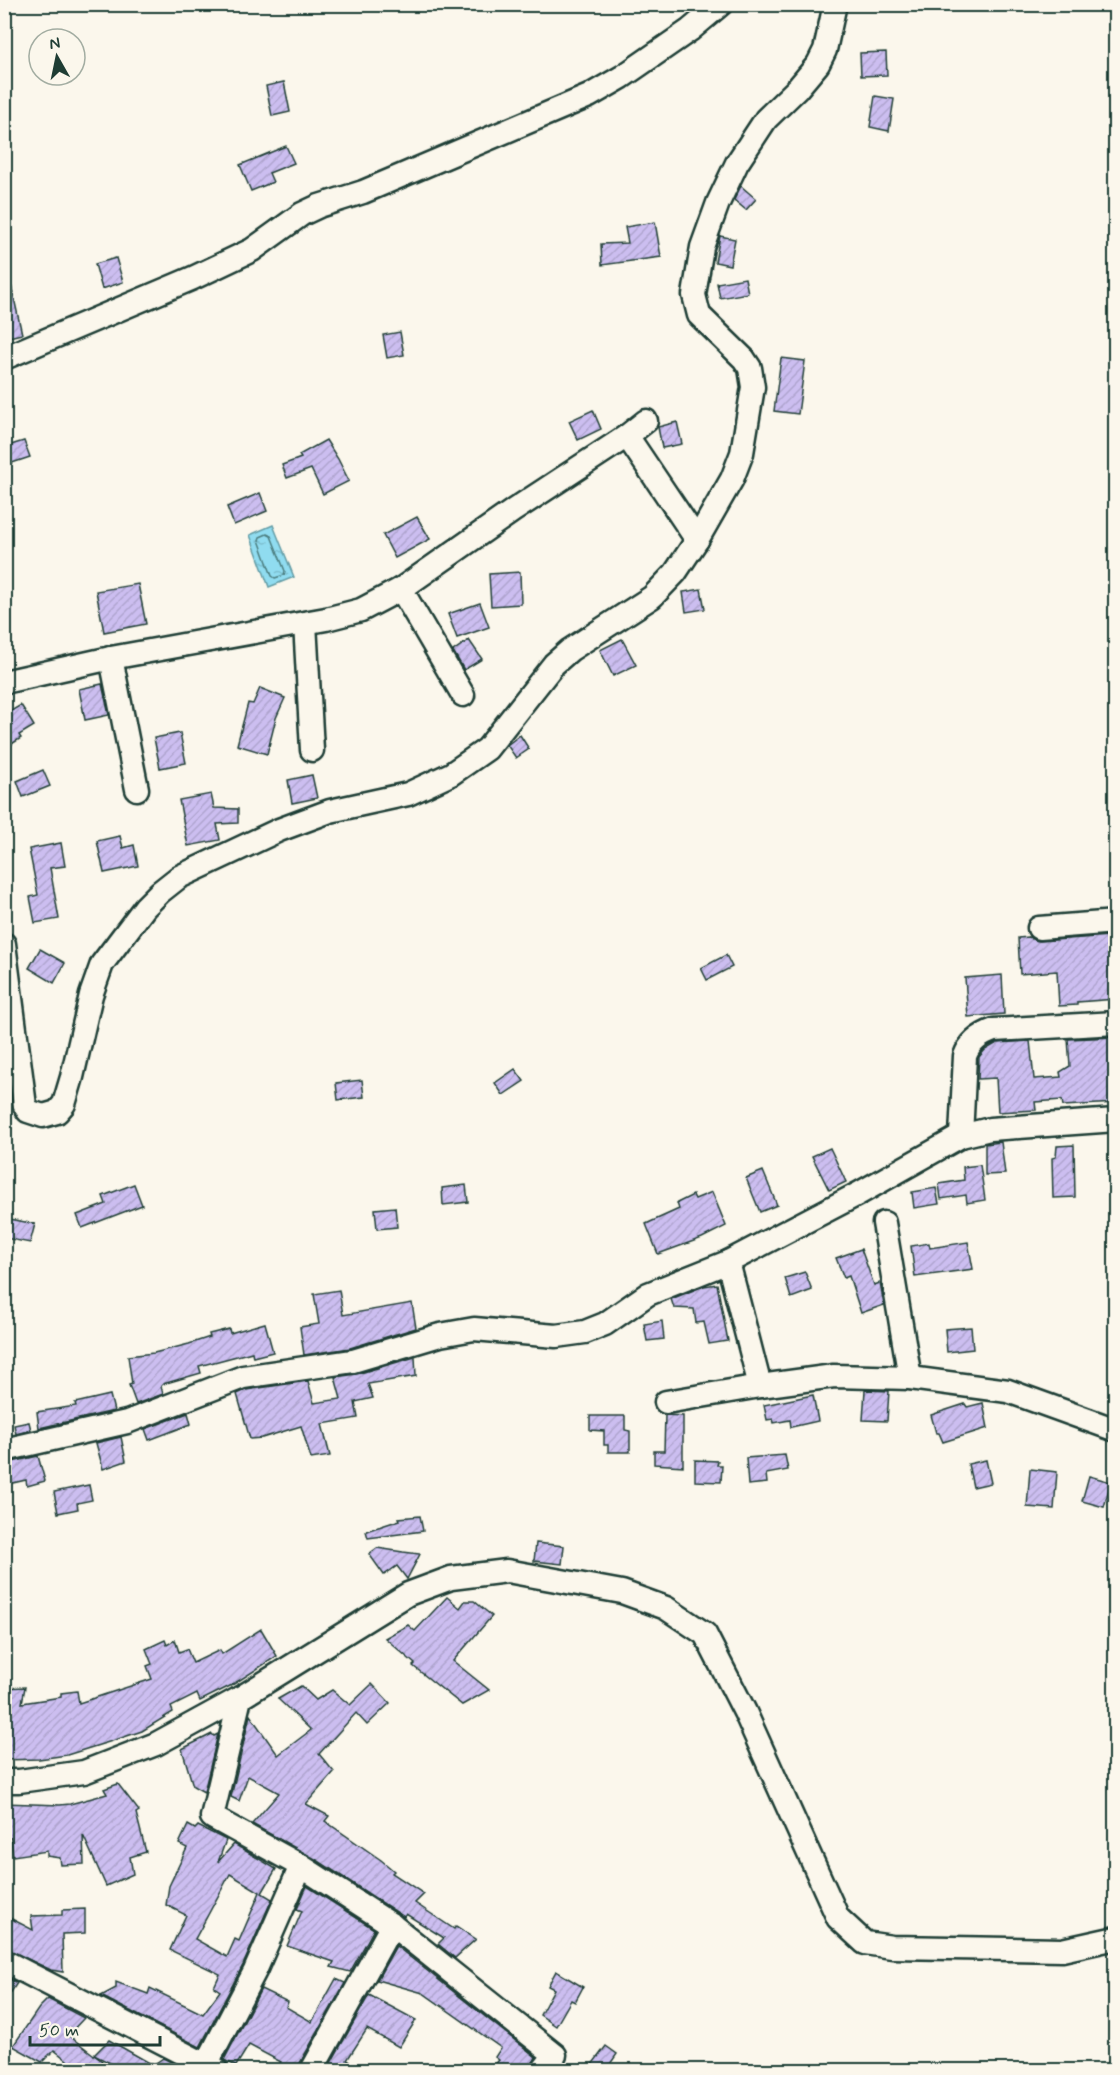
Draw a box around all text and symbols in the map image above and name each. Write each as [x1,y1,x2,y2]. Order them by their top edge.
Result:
north arrow [27,27,87,87]
text: N [48,32,62,55]
scale bar [30,2009,160,2047]
text: 50 m [39,2019,79,2043]

